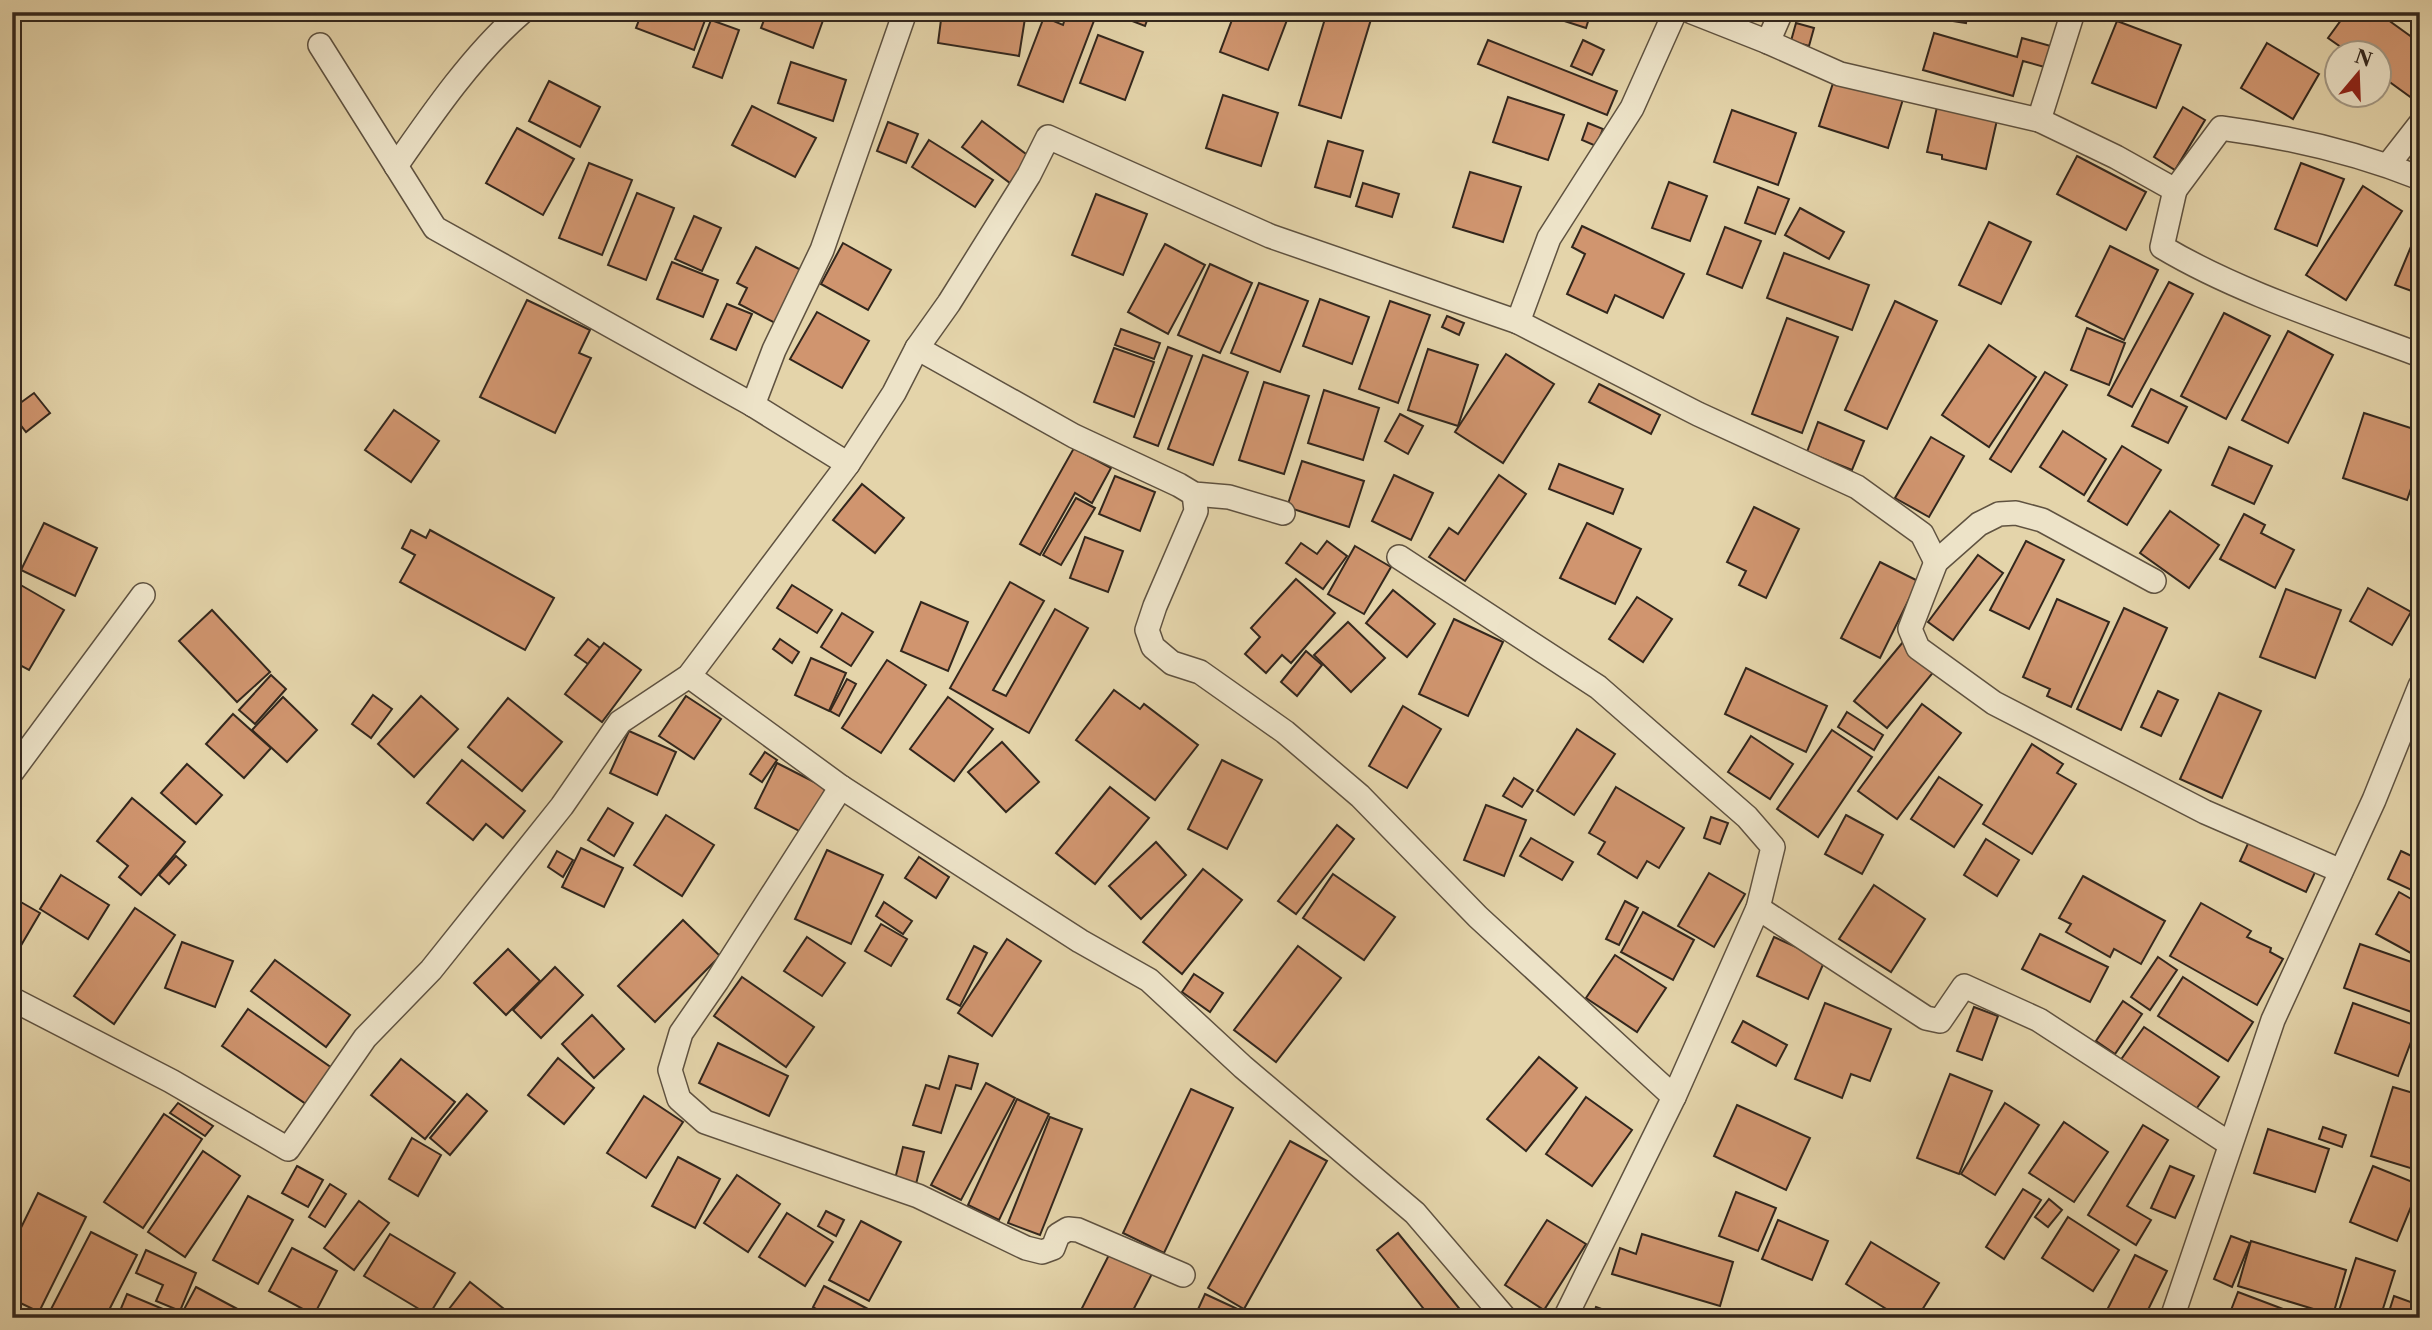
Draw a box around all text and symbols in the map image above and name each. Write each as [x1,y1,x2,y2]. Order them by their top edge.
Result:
north arrow [2324,38,2394,108]
text: N [2352,45,2375,72]

